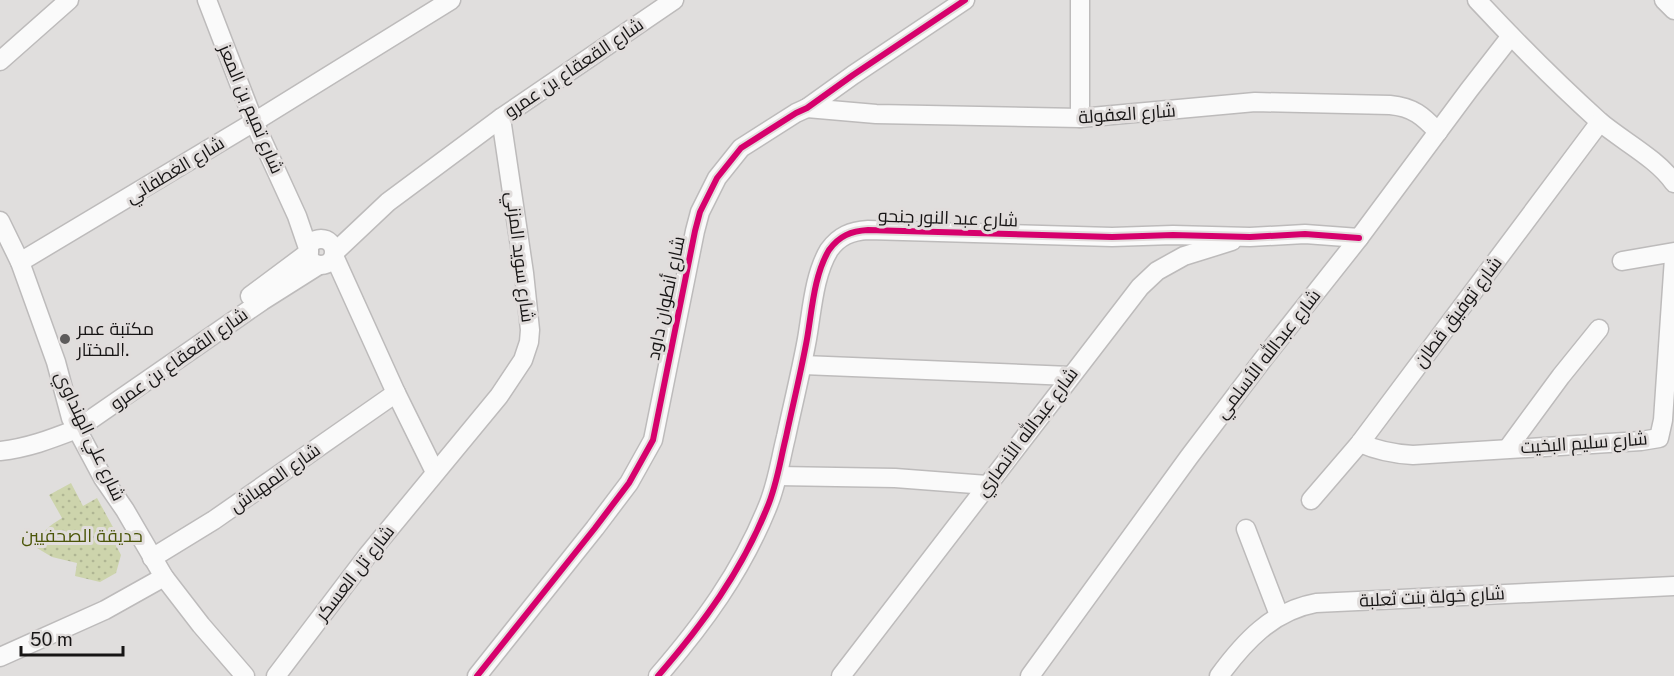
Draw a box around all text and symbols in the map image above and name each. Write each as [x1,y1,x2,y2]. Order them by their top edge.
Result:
street label: شارع القعقاع بن عمرو [500,13,648,123]
street label: شارع تميم بن المعز [213,40,288,177]
street label: شارع العفولة [1077,100,1177,129]
street label: شارع الغطفاني [122,132,230,211]
street label: شارع سويد المزني [498,190,539,324]
street label: شارع عبد النور جنحو [877,205,1019,232]
street label: شارع أنطوان داود [642,234,691,362]
street label: شارع توفيق قطان [1409,252,1508,372]
street label: شارع عبدالله الأسلمي [1210,284,1328,425]
street label: شارع القعقاع بن عمرو [106,303,253,416]
place label: مكتبة عمر المختار. [76,318,154,361]
marker: مكتبة عمر المختار. [58,332,72,346]
street label: شارع عبدالله الأنصاري [971,363,1085,503]
street label: شارع علي الهنداوي [48,368,130,506]
street label: شارع سليم البخيت [1520,428,1648,459]
street label: شارع المهباش [225,439,325,518]
street label: شارع تل العسكر [310,521,400,626]
park label: حديقة الصحفيين [21,525,143,547]
street label: شارع خولة بنت ثعلبة [1359,582,1506,613]
scale bar [21,619,123,657]
text: 50 m [30,629,73,650]

